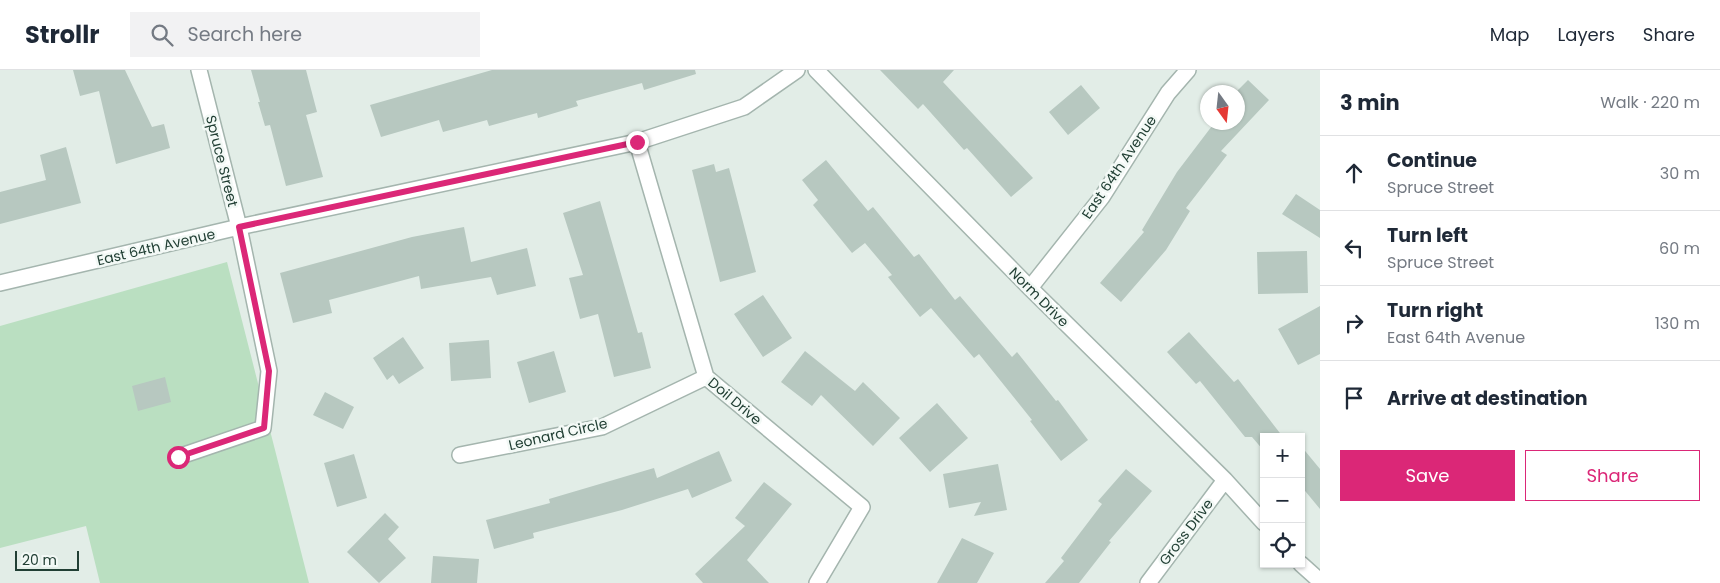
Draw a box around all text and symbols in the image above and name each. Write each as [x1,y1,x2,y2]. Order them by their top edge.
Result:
search box [130,12,480,57]
text: Strollr [25,18,100,51]
icon: search [148,21,176,49]
text: Search here [188,21,302,48]
text: Map [1490,22,1530,47]
text: Layers [1558,22,1615,47]
text: Share [1643,22,1695,47]
north arrow [1200,85,1245,130]
text: 3 min [1340,88,1400,117]
text: Walk · 220 m [1600,91,1700,114]
street label: East 64th Avenue [1077,111,1161,223]
street label: Spruce Street [201,113,243,209]
route end [626,131,649,154]
text: Continue [1387,147,1477,174]
icon: ahead [1340,159,1368,187]
text: 30 m [1660,162,1700,185]
text: Spruce Street [1387,176,1494,199]
text: Turn left [1387,222,1468,249]
street label: East 64th Avenue [95,224,217,270]
icon: left [1340,234,1368,262]
text: 60 m [1659,237,1700,260]
text: Spruce Street [1387,251,1494,274]
street label: Norm Drive [1005,263,1074,332]
text: Turn right [1387,297,1483,324]
icon: right [1340,309,1368,337]
text: 130 m [1655,312,1700,335]
text: East 64th Avenue [1387,326,1525,349]
street label: Doil Drive [704,373,766,430]
icon: arrive [1340,384,1368,412]
text: Arrive at destination [1387,385,1588,412]
street label: Leonard Circle [507,413,610,455]
map controls [1260,433,1305,568]
button: + [1260,433,1305,478]
route start [167,446,190,469]
button: Save [1340,450,1515,501]
button: Share [1525,450,1700,501]
button: − [1260,478,1305,523]
street label: Gross Drive [1154,494,1218,569]
button: locate [1260,523,1305,568]
scale bar [15,548,79,571]
text: 20 m [22,550,57,570]

